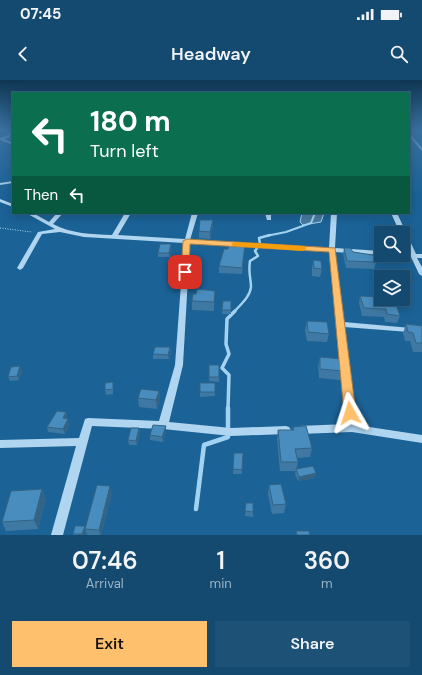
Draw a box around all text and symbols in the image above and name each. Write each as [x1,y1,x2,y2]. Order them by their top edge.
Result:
text: 07:45 [20,4,61,24]
text: Headway [171,42,251,66]
icon: back [12,43,34,65]
icon: search [388,43,410,65]
text: 180 m [90,103,171,140]
icon: left [24,108,76,160]
text: Turn left [90,139,159,163]
icon: left [66,184,88,206]
text: Then [24,185,58,205]
map controls [374,226,410,306]
button: search [374,226,410,262]
pin [168,255,202,289]
icon: arrive [174,261,196,283]
button: layers [374,270,410,306]
position arrow [329,392,371,434]
text: 07:46 [72,545,138,576]
text: 1 [216,545,225,576]
text: 360 [304,545,350,576]
text: Arrival [86,575,124,592]
text: min [210,575,232,592]
text: m [321,575,333,592]
button: Exit [12,621,207,667]
button: Share [215,621,410,667]

